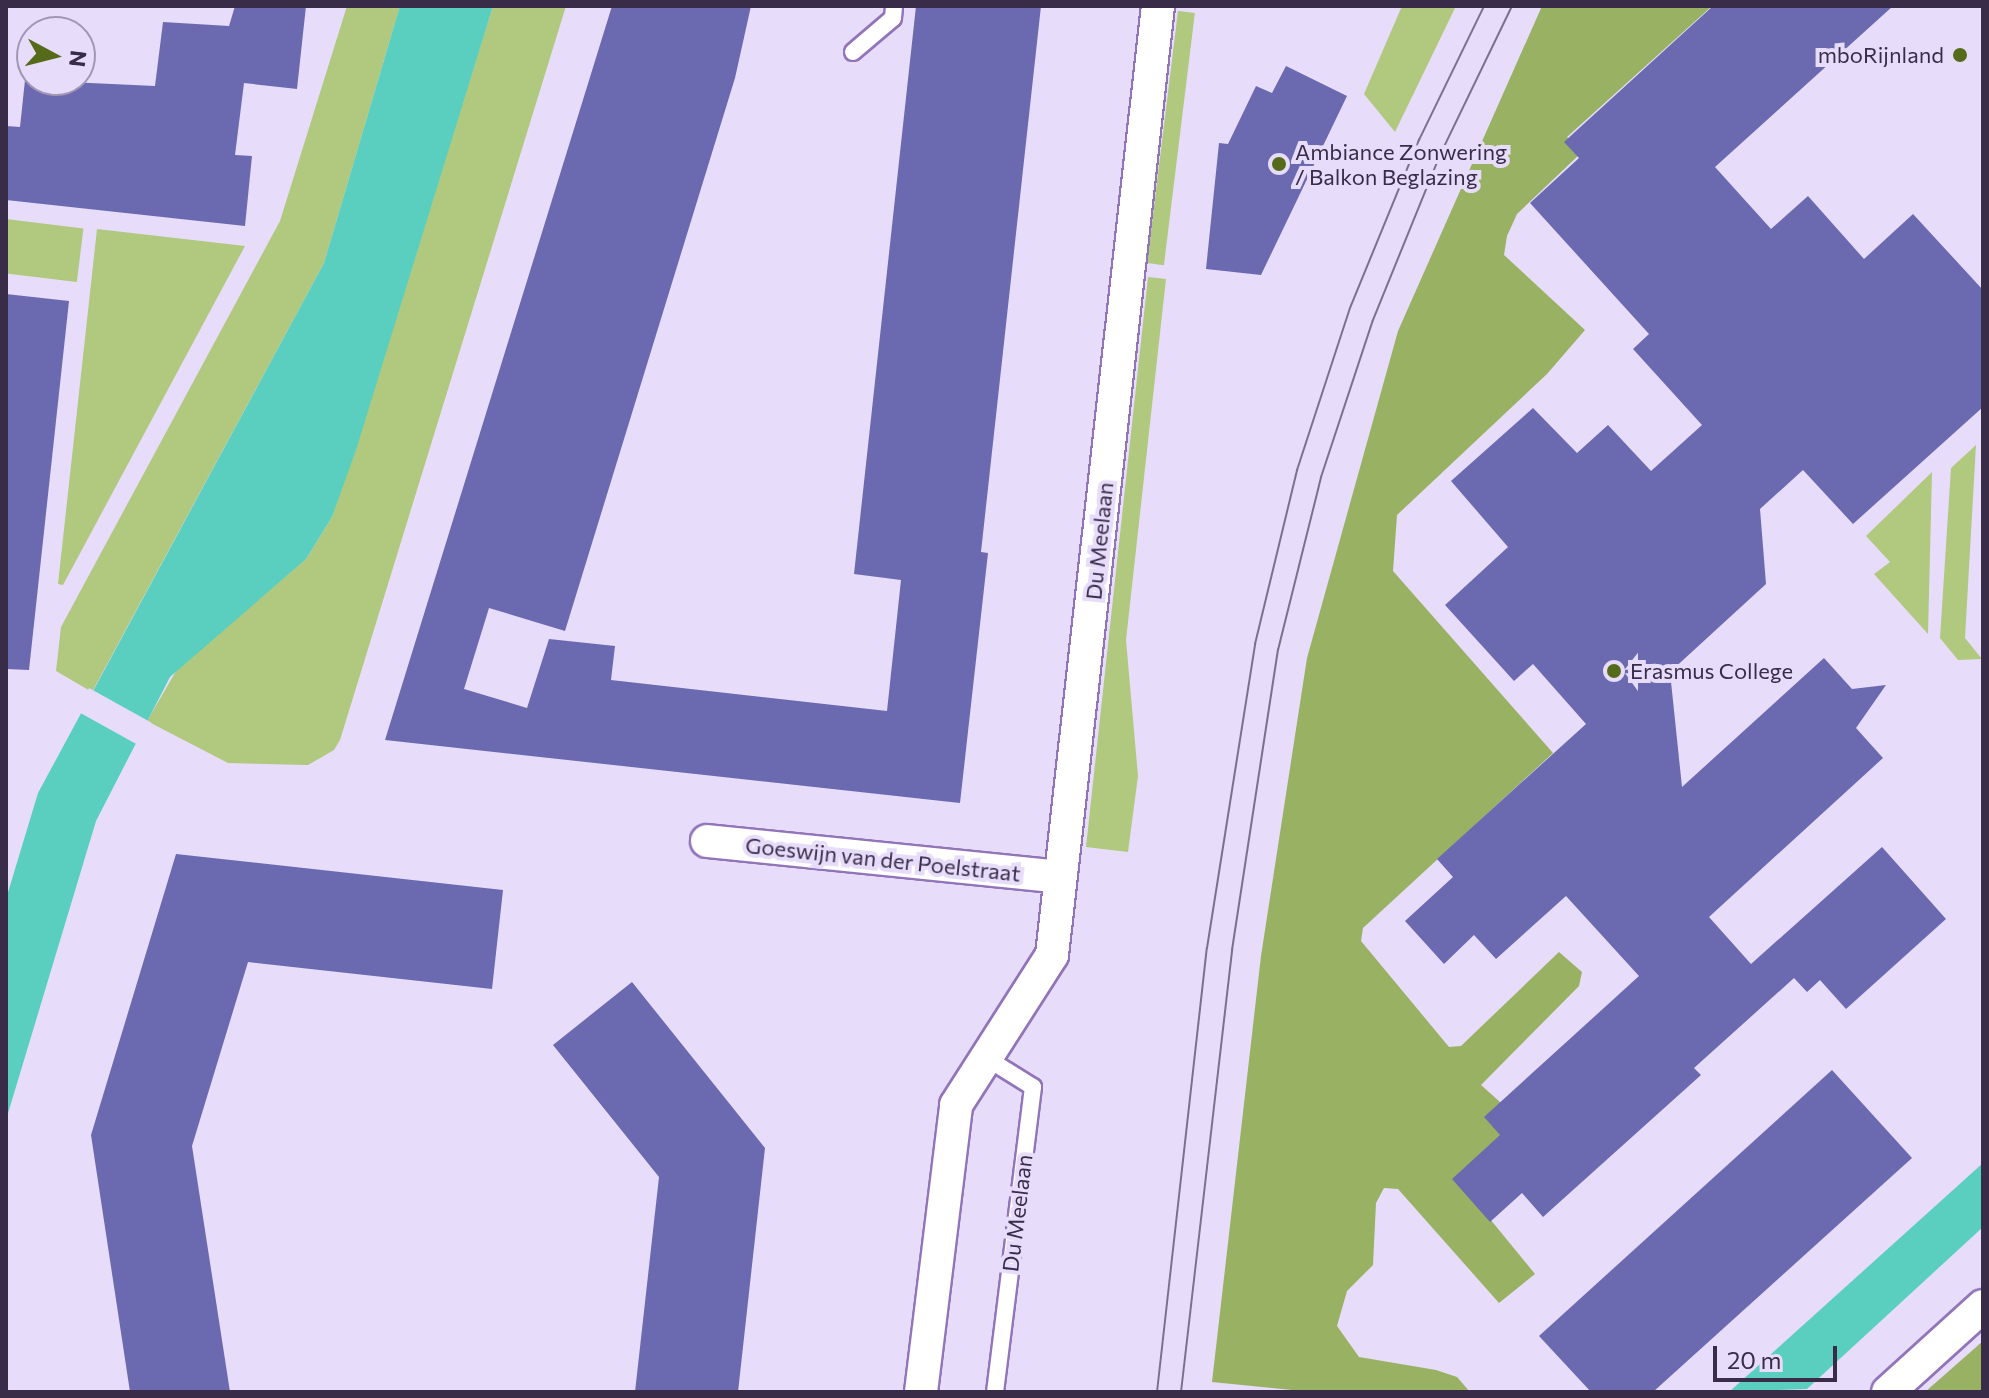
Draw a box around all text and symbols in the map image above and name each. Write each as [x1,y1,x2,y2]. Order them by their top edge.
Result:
north arrow [16,16,96,96]
place label: mboRijnland [1818,42,1944,68]
marker: mboRijnland [1951,46,1969,64]
text: N [64,49,93,69]
place label: Ambiance Zonwering / Balkon Beglazing [1295,138,1507,190]
marker: Ambiance Zonwering / Balkon Beglazing [1270,155,1288,173]
street label: Du Meelaan [1080,481,1118,601]
place label: Erasmus College [1630,658,1793,684]
marker: Erasmus College [1605,662,1623,680]
street label: Goeswijn van der Poelstraat [744,831,1022,887]
street label: Du Meelaan [997,1153,1037,1273]
scale bar [1717,1330,1841,1380]
text: 20 m [1727,1345,1781,1374]

